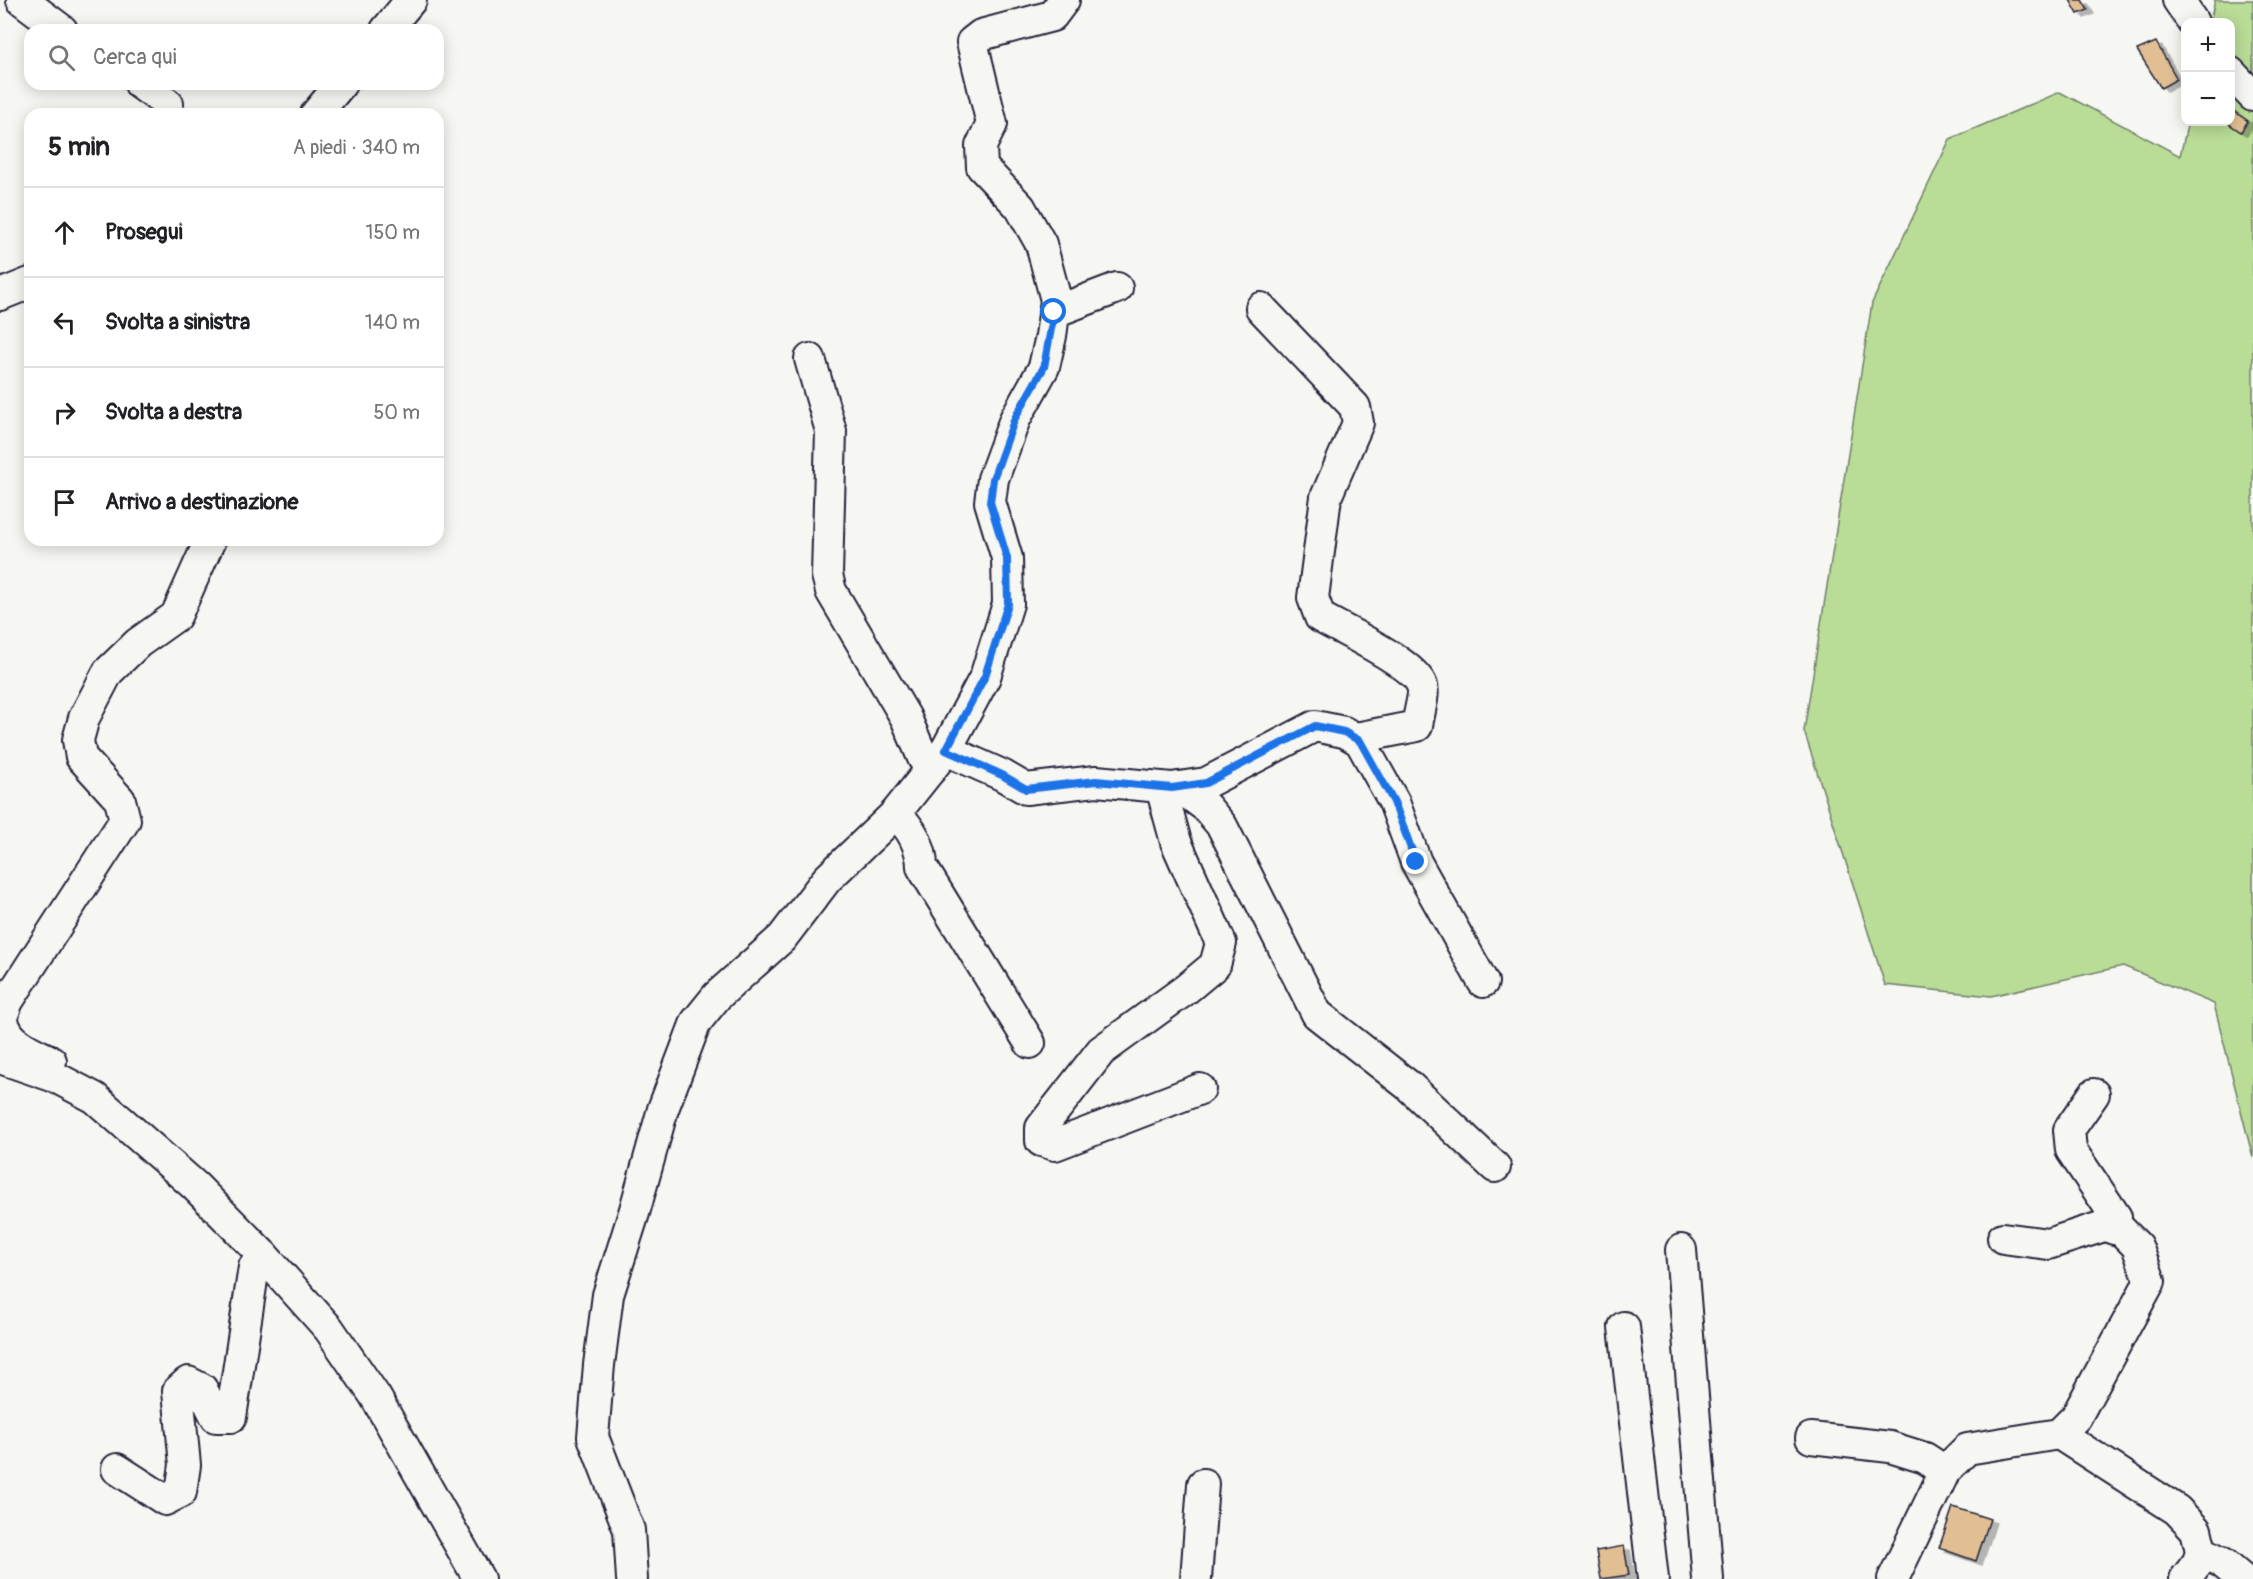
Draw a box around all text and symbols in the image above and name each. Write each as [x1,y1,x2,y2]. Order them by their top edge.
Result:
map controls [2181,18,2235,126]
button: + [2181,18,2235,72]
search box [24,24,444,90]
icon: search [45,41,78,74]
text: Cerca qui [93,43,177,71]
button: − [2181,72,2235,126]
text: 5 min [48,131,110,163]
text: A piedi · 340 m [293,135,420,160]
icon: ahead [48,216,81,249]
text: Prosegui [105,218,183,246]
text: 150 m [366,220,420,245]
route start [1040,298,1066,324]
icon: left [48,306,81,339]
text: Svolta a sinistra [105,308,250,336]
text: 140 m [365,310,420,335]
icon: right [48,396,81,429]
text: Svolta a destra [105,398,242,426]
text: 50 m [373,400,420,425]
icon: arrive [48,486,81,519]
text: Arrivo a destinazione [105,488,298,516]
route end [1402,848,1428,874]

